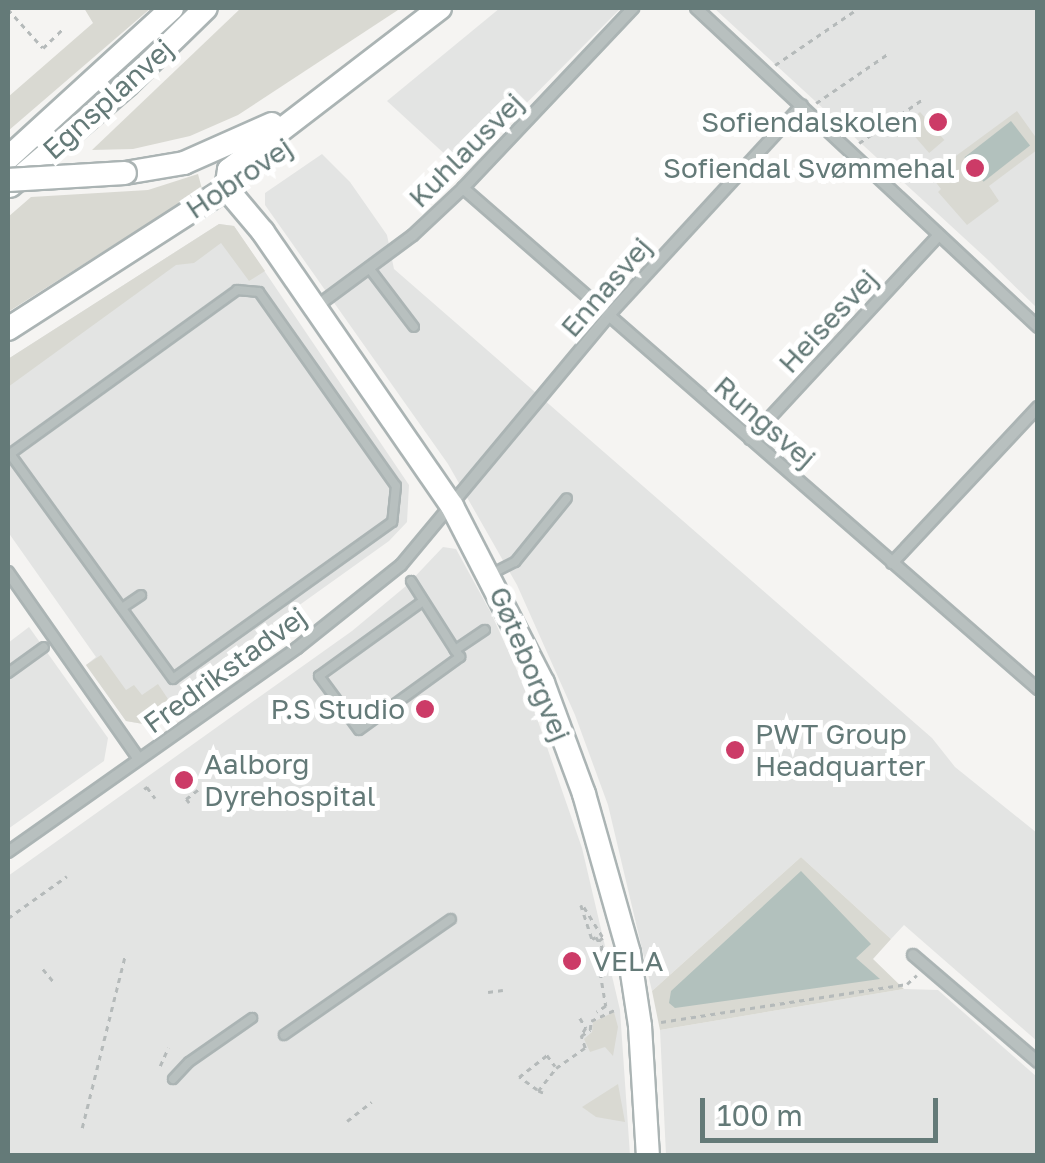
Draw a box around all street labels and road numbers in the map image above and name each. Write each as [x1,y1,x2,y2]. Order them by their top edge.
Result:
street label: Egnsplanvej [36,32,180,166]
street label: Kuhlausvej [402,86,530,214]
street label: Hobrovej [179,130,299,226]
street label: Ennasvej [554,230,658,344]
street label: Heisesvej [771,262,885,380]
street label: Rungsvej [707,369,823,475]
street label: Gøteborgvej [482,582,578,746]
street label: Fredrikstadvej [137,600,313,740]

